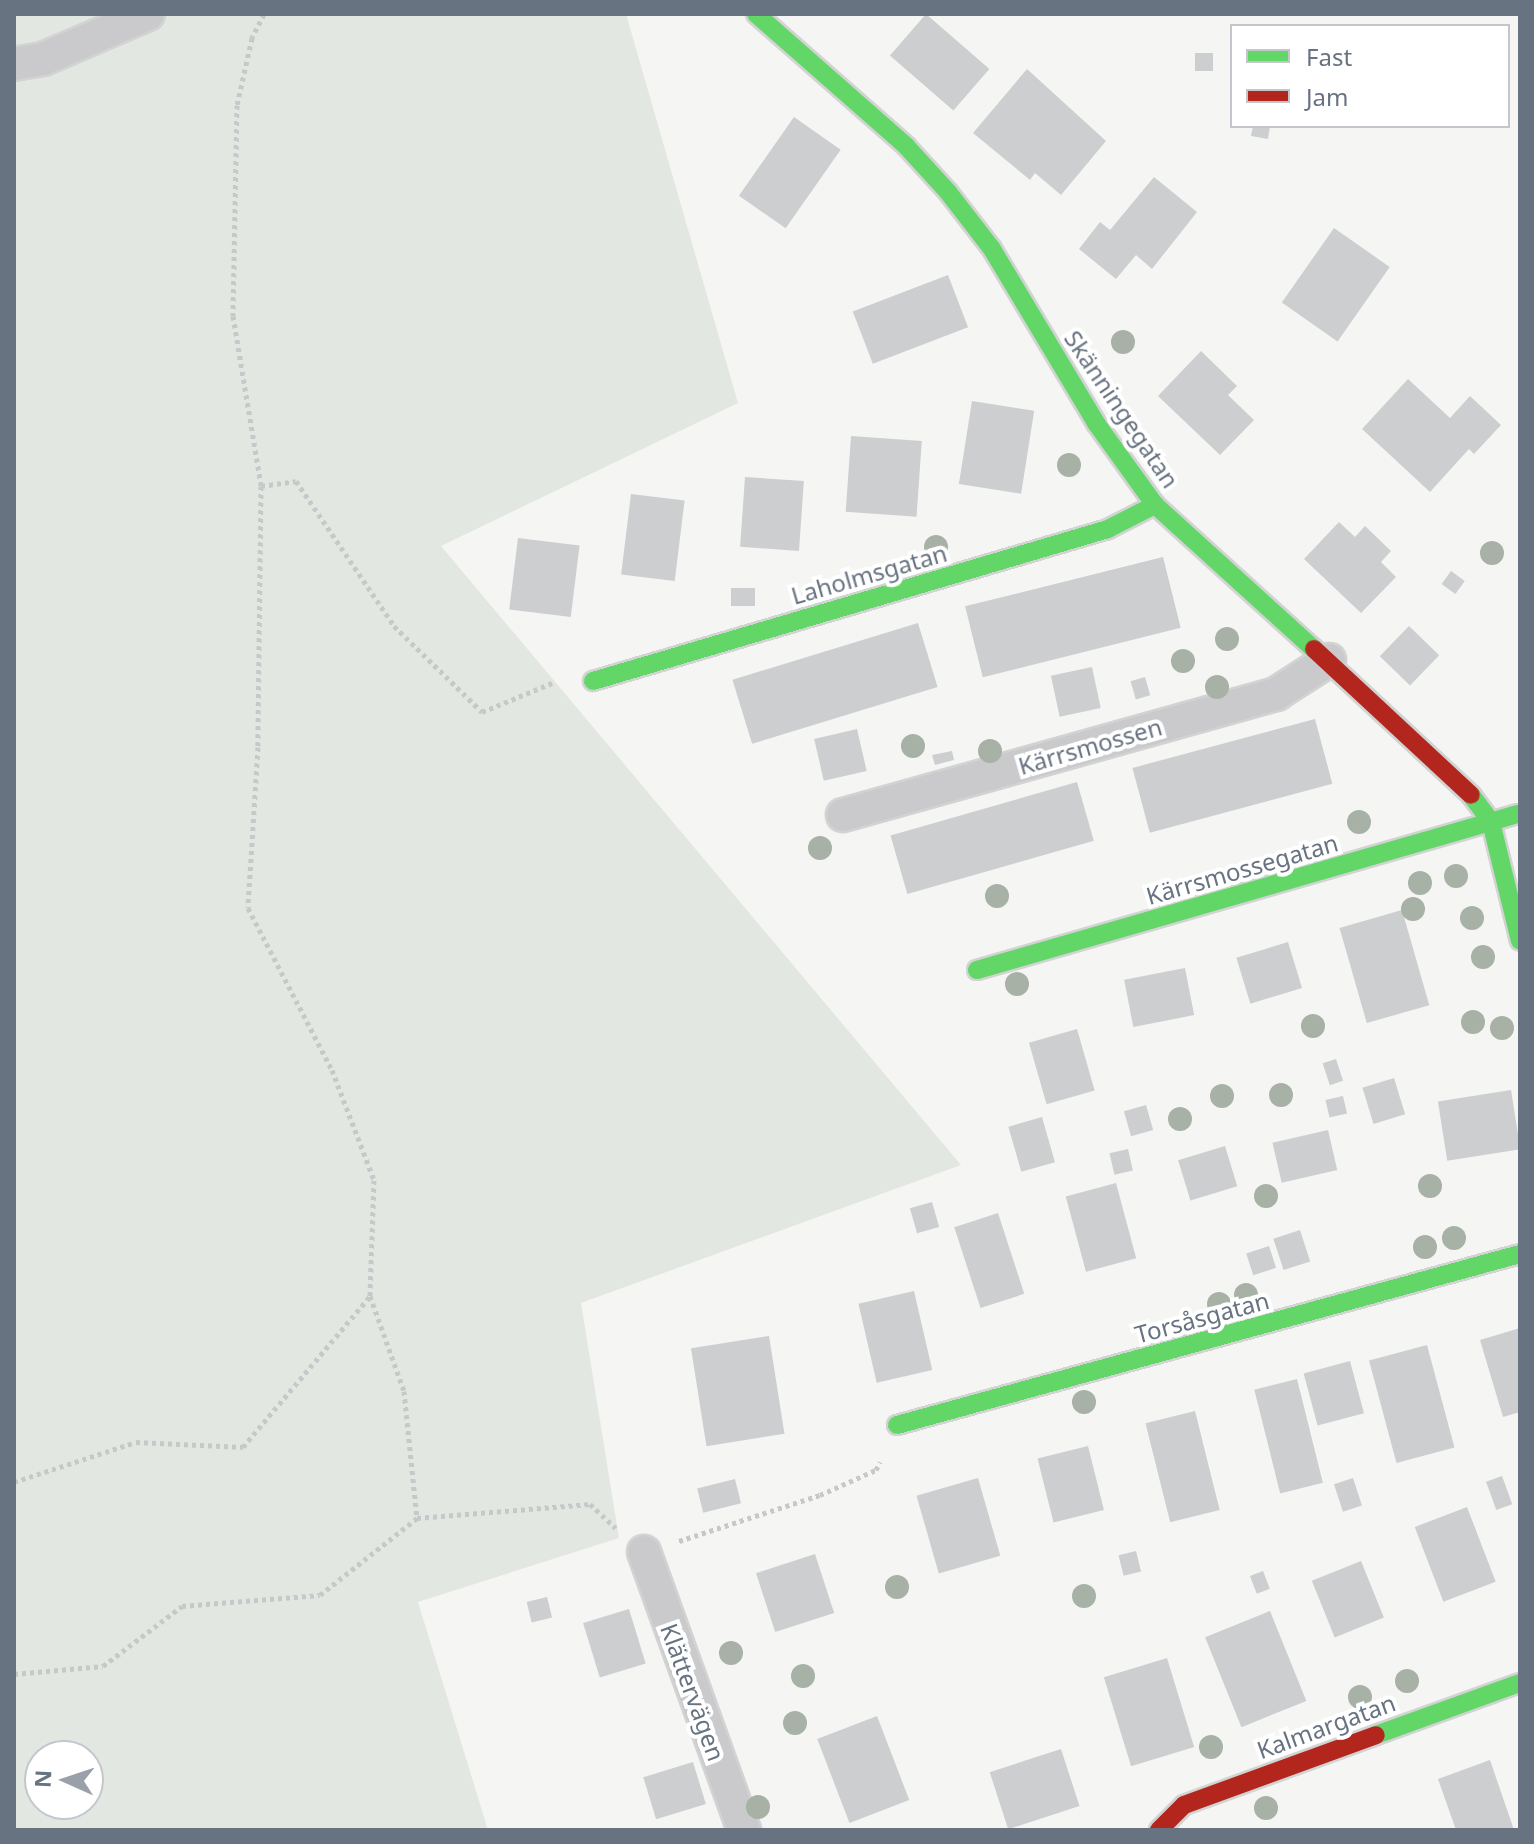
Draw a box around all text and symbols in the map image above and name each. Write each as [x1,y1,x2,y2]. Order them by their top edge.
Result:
legend [1230,24,1510,128]
text: Fast [1306,40,1352,73]
text: Jam [1306,80,1348,113]
street label: Skänningegatan [1059,325,1185,493]
street label: Laholmsgatan [788,538,950,610]
street label: Kärrsmossen [1015,712,1165,780]
street label: Kärrsmossegatan [1143,828,1341,910]
street label: Torsåsgatan [1132,1285,1272,1349]
street label: Klättervägen [655,1619,731,1765]
street label: Kalmargatan [1253,1688,1399,1764]
north arrow [24,1740,104,1820]
text: N [27,1769,57,1789]

